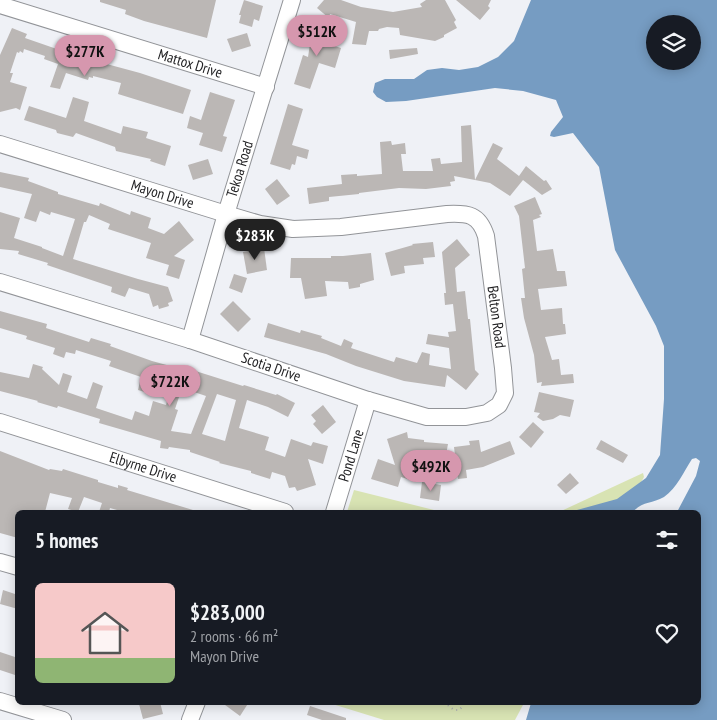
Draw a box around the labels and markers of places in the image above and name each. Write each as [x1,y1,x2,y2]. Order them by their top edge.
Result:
pin: $512K [282,15,352,57]
pin: $277K [50,34,120,77]
pin: $283K [220,218,290,261]
pin: $722K [135,364,205,407]
pin: $492K [396,450,466,492]

